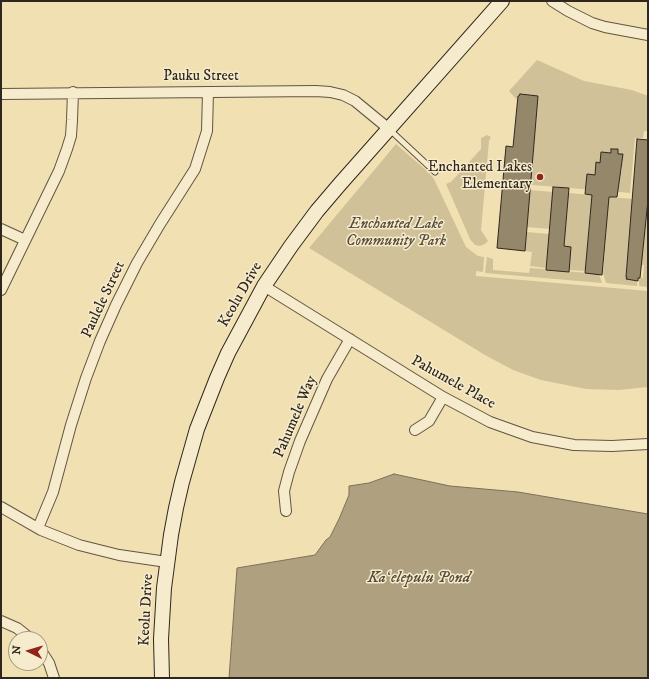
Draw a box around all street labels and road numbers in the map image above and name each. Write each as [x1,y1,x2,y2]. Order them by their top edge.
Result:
street label: Pauku Street [163,68,239,86]
street label: Paulele Street [78,259,130,341]
street label: Keolu Drive [215,259,267,331]
street label: Pahumele Place [408,352,498,414]
street label: Pahumele Way [271,373,321,461]
street label: Keolu Drive [136,574,158,646]

